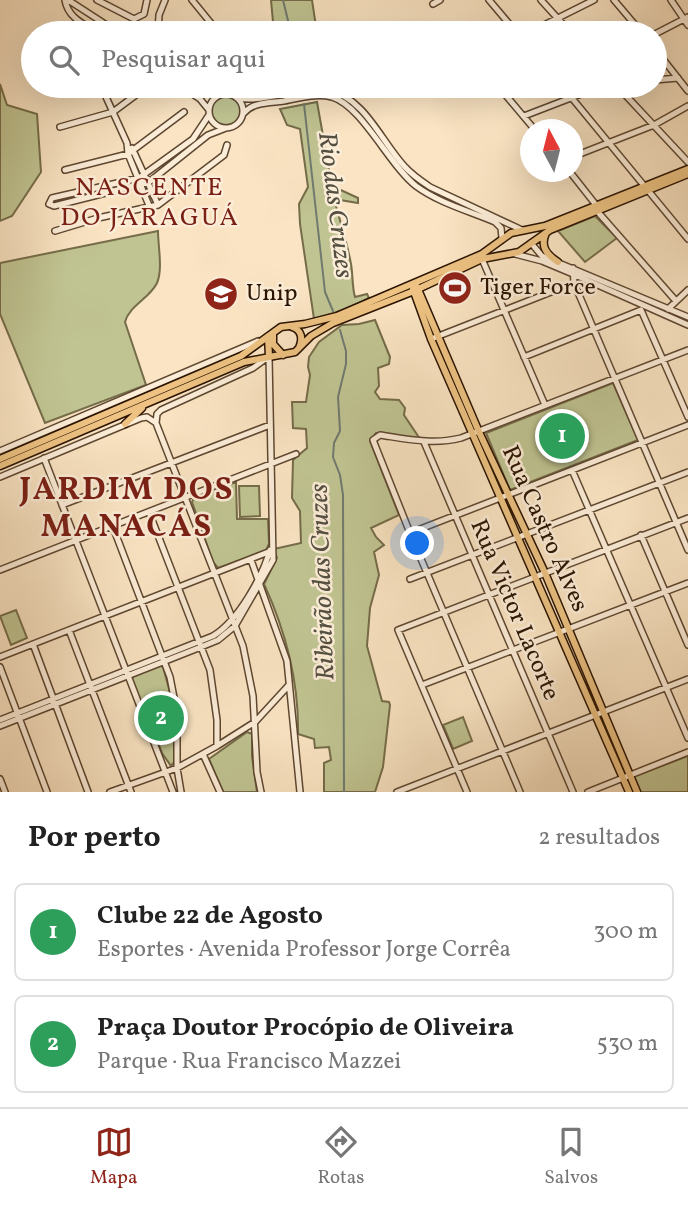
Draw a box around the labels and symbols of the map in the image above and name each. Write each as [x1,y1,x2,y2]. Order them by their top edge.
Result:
north arrow [520,119,583,182]
water label: Rio das Cruzes [308,130,362,281]
district label: NASCENTE DO JARAGUÁ [60,170,240,236]
sports icon: Tiger Force [436,269,474,307]
place label: Tiger Force [480,271,596,305]
school or university icon: Unip [202,275,240,313]
place label: Unip [246,277,298,311]
pin: 1 [539,410,585,462]
street label: Rua Castro Alves [492,440,596,618]
district label: JARDIM DOS MANACÁS [19,469,234,550]
water label: Ribeirão das Cruzes [302,483,344,681]
street label: Rua Victor Lacorte [461,514,567,706]
your location [400,526,434,560]
pin: 2 [138,692,184,744]

